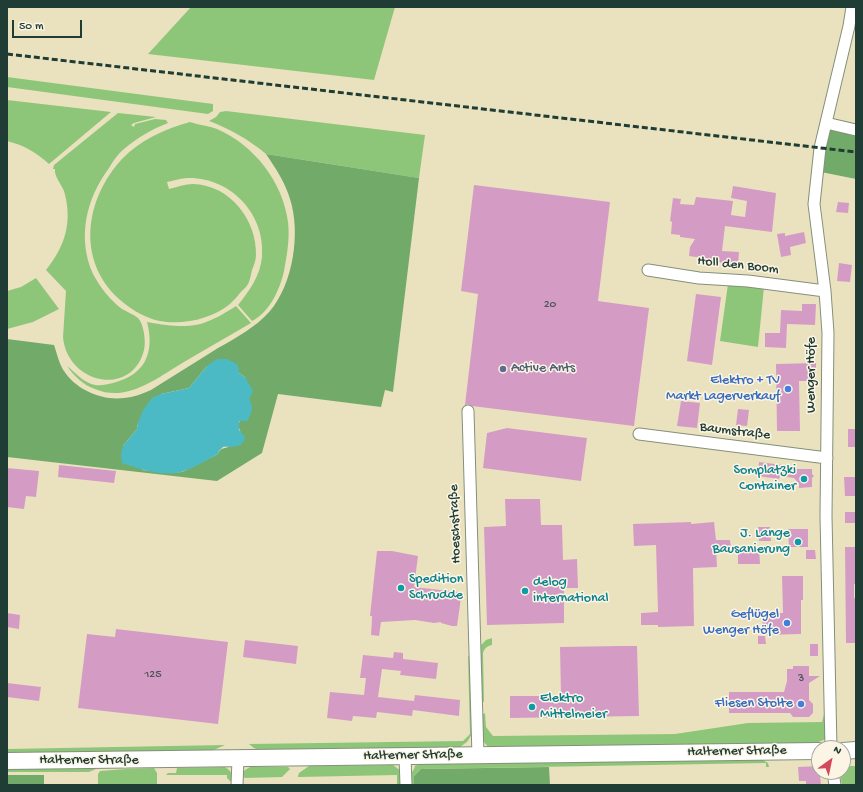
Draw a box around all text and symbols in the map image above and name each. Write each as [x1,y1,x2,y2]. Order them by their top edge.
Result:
scale bar [14,12,84,38]
text: 50 m [19,20,44,34]
street label: Holl den Boom [696,253,780,279]
house number: 20 [544,298,556,312]
street label: Wenger Höfe [804,337,820,413]
place label: Active Ants [511,361,575,377]
marker: Active Ants [498,364,508,374]
place label: Elektro + TV Markt Lagerverkauf [666,373,780,406]
marker: Elektro + TV Markt Lagerverkauf [783,384,793,394]
street label: Baumstraße [699,419,771,445]
place label: Somplatzki Container [733,463,796,496]
marker: Somplatzki Container [799,474,809,484]
street label: Hoeschstraße [446,484,466,564]
place label: J. Lange Bausanierung [713,526,790,558]
marker: J. Lange Bausanierung [793,537,803,547]
place label: Spedition Schrudde [409,572,464,604]
place label: delog international [533,575,609,608]
marker: Spedition Schrudde [396,583,406,593]
marker: delog international [520,586,530,596]
place label: Geflügel Wenger Höfe [703,607,779,640]
marker: Geflügel Wenger Höfe [782,618,792,628]
house number: 125 [144,668,162,682]
house number: 3 [798,672,804,686]
place label: Elektro Mittelmeier [540,691,607,724]
place label: Fliesen Stolte [715,696,793,712]
marker: Fliesen Stolte [796,699,806,709]
marker: Elektro Mittelmeier [527,702,537,712]
north arrow [811,740,851,780]
street label: Halterner Straße [687,743,787,761]
text: N [831,744,843,758]
street label: Halterner Straße [363,747,463,765]
street label: Halterner Straße [39,753,139,769]

